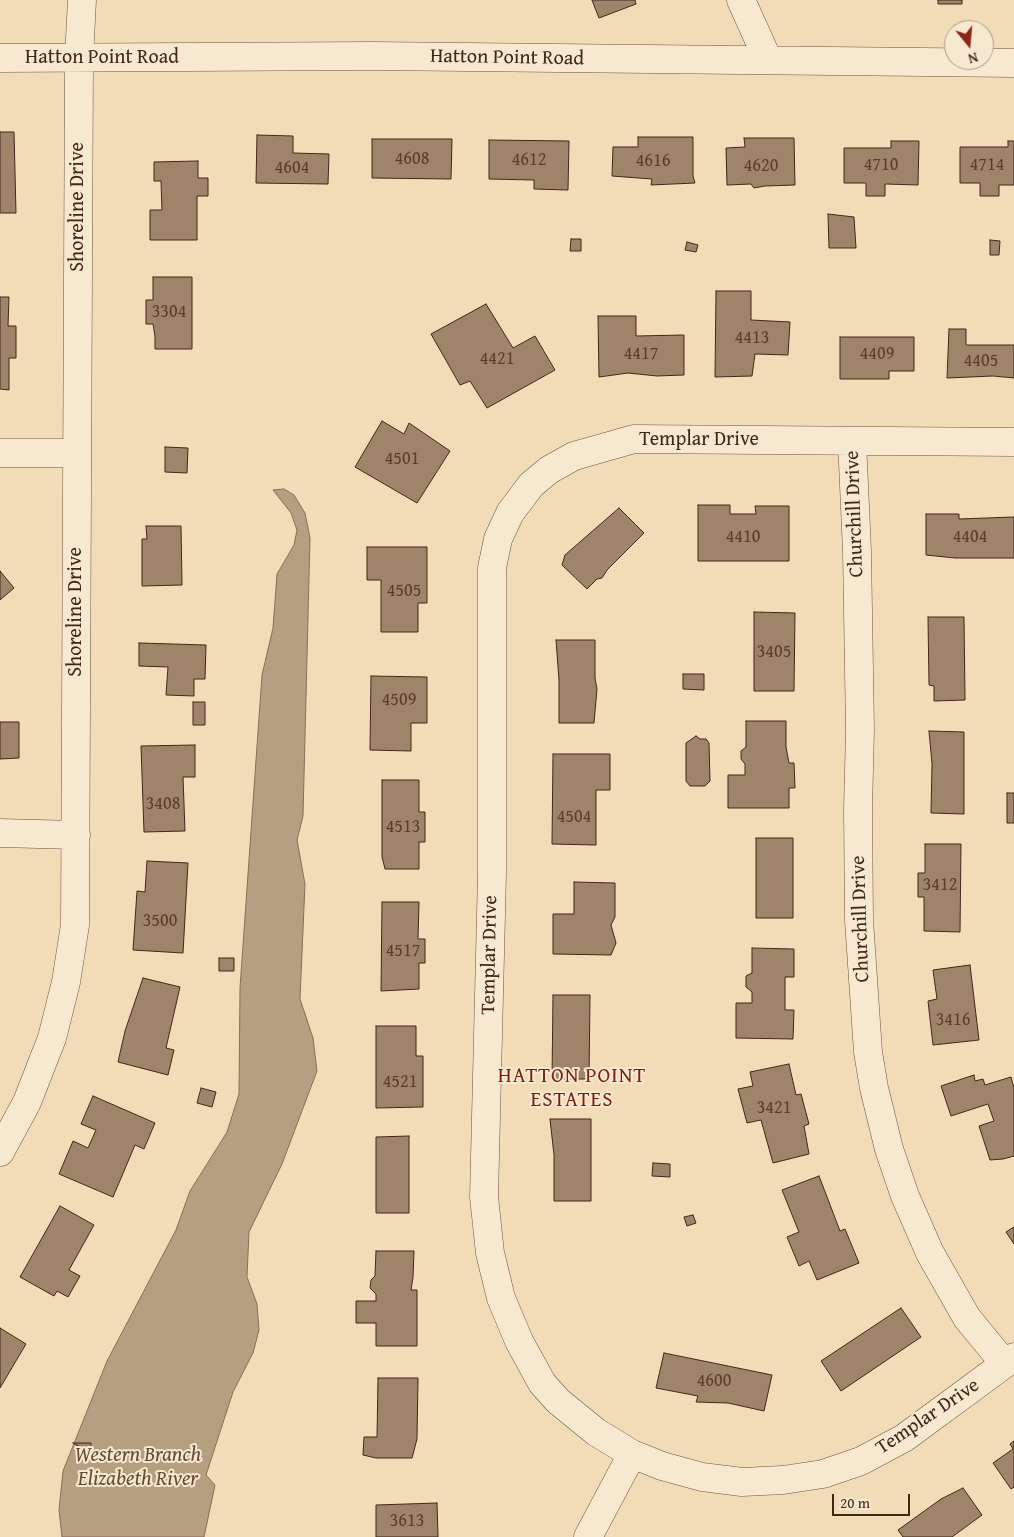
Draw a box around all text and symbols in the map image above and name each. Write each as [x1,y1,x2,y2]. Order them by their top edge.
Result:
north arrow [944,20,994,70]
street label: Hatton Point Road [430,45,584,71]
street label: Hatton Point Road [25,46,179,70]
text: N [966,47,980,69]
street label: Shoreline Drive [66,142,90,272]
house number: 4608 [395,148,429,170]
house number: 4612 [512,149,546,171]
house number: 4616 [636,150,670,172]
house number: 4710 [864,154,898,176]
house number: 4714 [970,154,1004,176]
house number: 4620 [744,155,778,177]
house number: 4604 [275,157,309,179]
house number: 3304 [152,301,186,323]
house number: 4413 [735,327,769,349]
house number: 4417 [624,343,658,365]
house number: 4409 [860,343,894,365]
house number: 4421 [480,348,514,370]
house number: 4405 [964,350,998,372]
street label: Templar Drive [639,428,759,452]
house number: 4501 [385,448,419,470]
street label: Churchill Drive [841,450,869,578]
house number: 4410 [726,526,760,548]
house number: 4404 [953,526,987,548]
street label: Shoreline Drive [64,547,88,677]
house number: 4505 [387,580,421,602]
house number: 3405 [757,641,791,663]
house number: 4509 [382,689,416,711]
house number: 3408 [146,793,180,815]
house number: 4504 [557,806,591,828]
house number: 4513 [386,816,420,838]
street label: Churchill Drive [847,855,875,983]
house number: 3412 [923,874,957,896]
street label: Templar Drive [477,895,503,1015]
house number: 3500 [143,910,177,932]
house number: 4517 [386,940,420,962]
house number: 3416 [936,1009,970,1031]
district label: HATTON POINT ESTATES [496,1064,648,1114]
house number: 4521 [383,1071,417,1093]
house number: 3421 [757,1097,791,1119]
house number: 4600 [697,1370,731,1392]
street label: Templar Drive [872,1374,984,1460]
water label: Western Branch Elizabeth River [75,1443,201,1493]
scale bar [834,1484,912,1516]
text: 20 m [840,1492,870,1513]
house number: 3613 [390,1510,424,1532]

